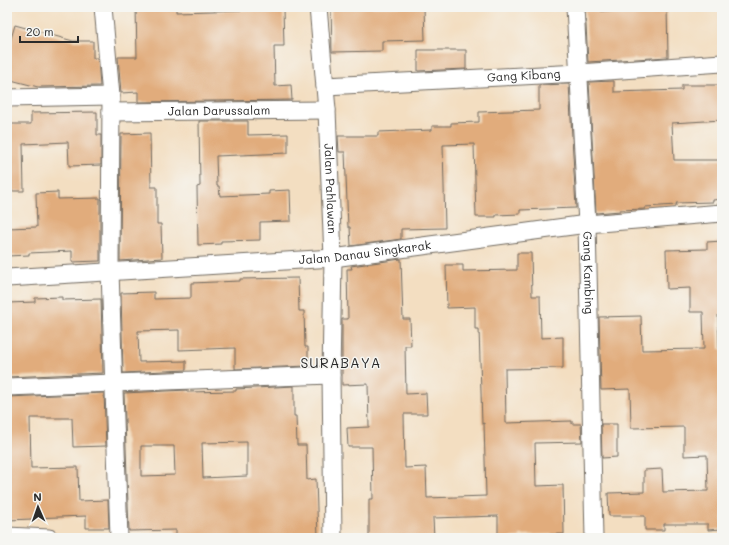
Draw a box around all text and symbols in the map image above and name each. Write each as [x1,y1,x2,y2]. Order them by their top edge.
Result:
scale bar [20,18,78,44]
text: 20 m [26,23,54,39]
street label: Gang Kibang [487,65,561,85]
street label: Jalan Darussalam [168,102,270,118]
street label: Jalan Pahlawan [321,143,341,234]
street label: Gang Kambing [580,231,598,314]
street label: Jalan Danau Singkarak [298,236,432,267]
district label: SURABAYA [300,353,382,372]
north arrow [18,487,58,527]
text: N [33,489,42,504]

